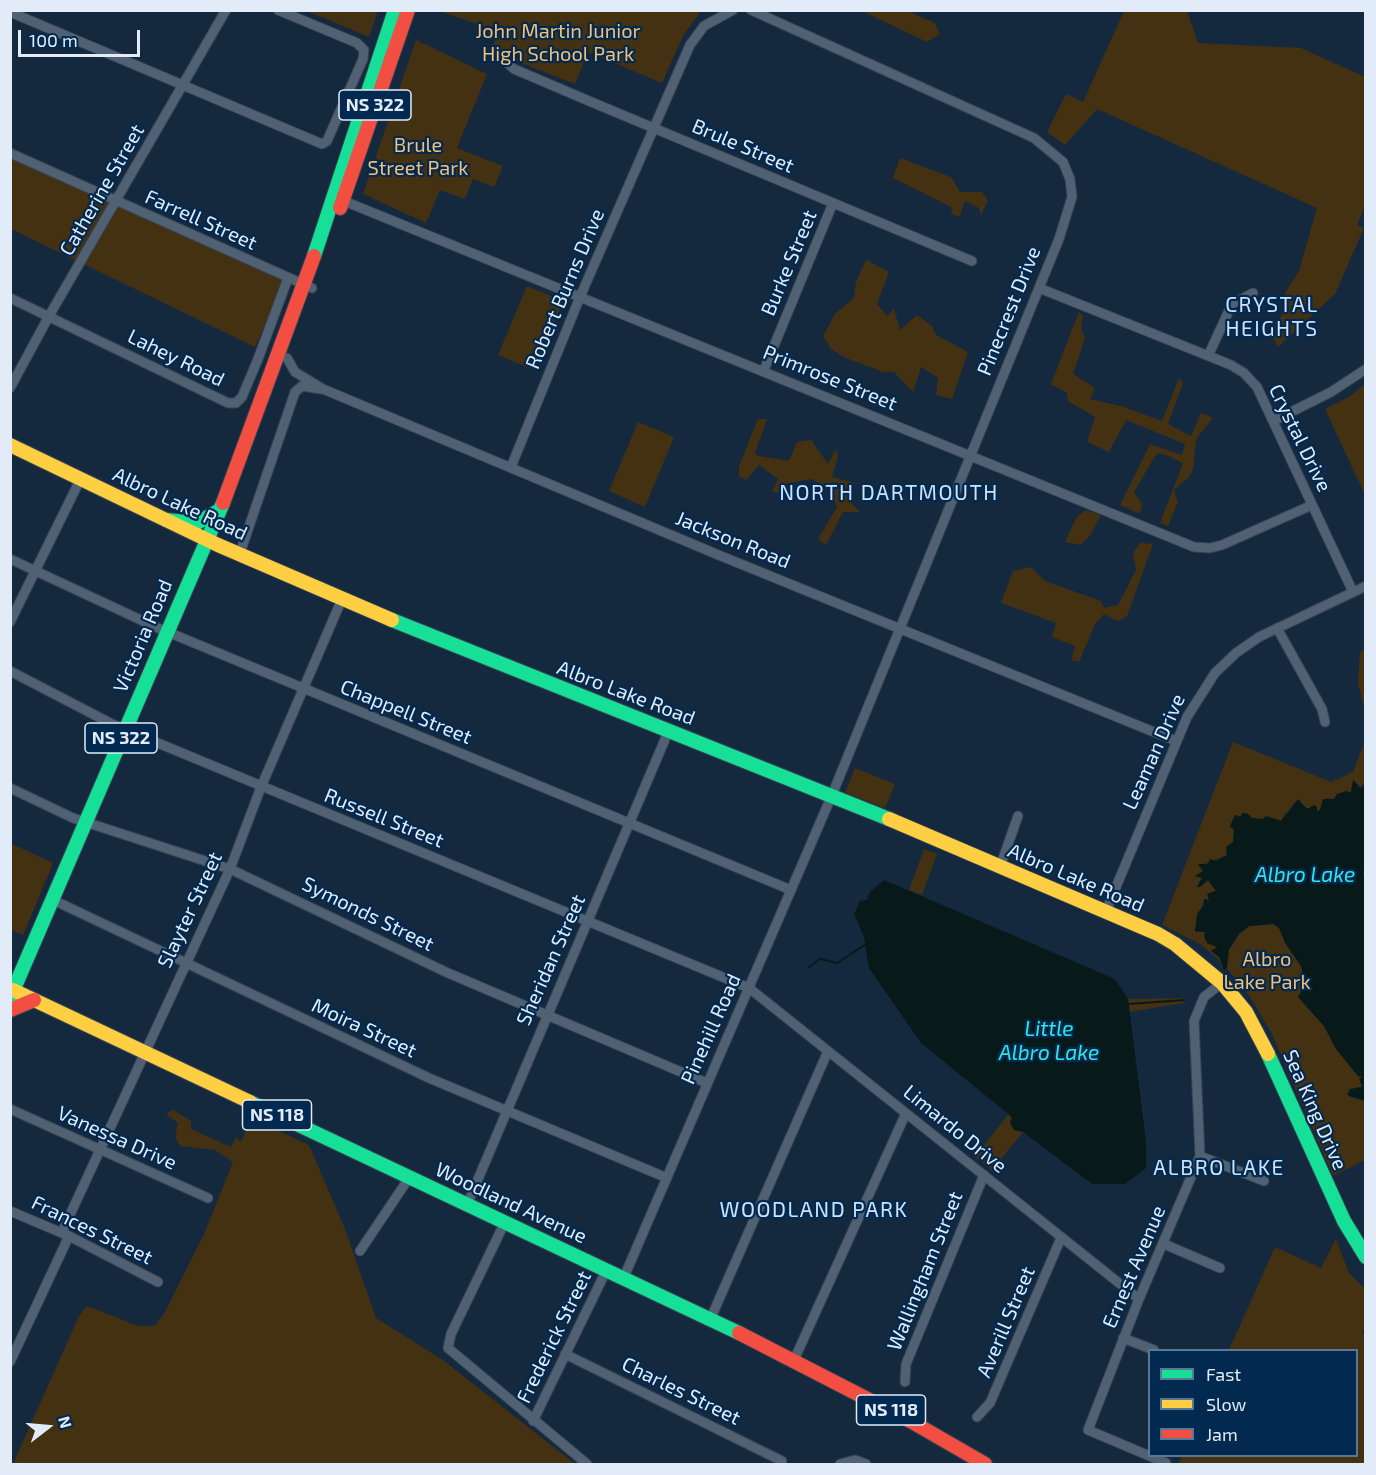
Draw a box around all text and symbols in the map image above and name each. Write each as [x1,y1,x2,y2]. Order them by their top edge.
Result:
scale bar [21,18,142,56]
park label: John Martin Junior High School Park [475,19,641,66]
text: 100 m [29,29,78,51]
road number: NS 322 [339,90,411,120]
street label: Brule Street [688,114,798,178]
street label: Catherine Street [55,120,149,260]
park label: Brule Street Park [368,133,468,180]
street label: Farrell Street [141,185,261,255]
street label: Robert Burns Drive [520,205,610,373]
street label: Burke Street [756,207,822,319]
street label: Pinecrest Drive [972,243,1046,379]
district label: CRYSTAL HEIGHTS [1225,292,1319,342]
street label: Lahey Road [124,324,228,392]
street label: Primrose Street [760,340,900,416]
street label: Crystal Drive [1264,380,1336,496]
street label: Albro Lake Road [109,462,251,546]
district label: NORTH DARTMOUTH [779,480,999,506]
street label: Jackson Road [672,506,794,574]
street label: Victoria Road [108,576,178,696]
street label: Albro Lake Road [554,656,698,730]
street label: Chappell Street [337,675,475,749]
street label: Leaman Drive [1118,690,1190,814]
road number: NS 322 [85,723,157,753]
street label: Russell Street [321,783,447,853]
street label: Albro Lake Road [1004,838,1148,918]
street label: Slayter Street [153,848,227,972]
water label: Albro Lake [1255,862,1355,888]
street label: Symonds Street [298,872,438,956]
street label: Sheridan Street [511,891,591,1029]
park label: Albro Lake Park [1223,947,1311,994]
street label: Pinehill Road [676,970,746,1088]
street label: Moira Street [308,993,420,1063]
water label: Little Albro Lake [999,1016,1099,1066]
street label: Sea King Drive [1278,1046,1352,1174]
street label: Limardo Drive [898,1080,1012,1178]
road number: NS 118 [242,1100,312,1130]
street label: Vanessa Drive [54,1101,180,1175]
district label: ALBRO LAKE [1153,1155,1285,1181]
street label: Woodland Avenue [431,1157,591,1249]
street label: Wallingham Street [882,1188,968,1354]
street label: Frances Street [28,1190,156,1270]
district label: WOODLAND PARK [720,1197,908,1223]
street label: Ernest Avenue [1097,1202,1171,1332]
street label: Averill Street [972,1263,1040,1381]
street label: Frederick Street [512,1267,596,1407]
legend [1148,1349,1358,1457]
street label: Charles Street [618,1352,744,1430]
text: Fast [1206,1363,1241,1385]
text: Slow [1206,1393,1246,1415]
road number: NS 118 [856,1395,926,1425]
north arrow [18,1397,78,1457]
text: N [55,1414,77,1430]
text: Jam [1206,1423,1238,1445]

